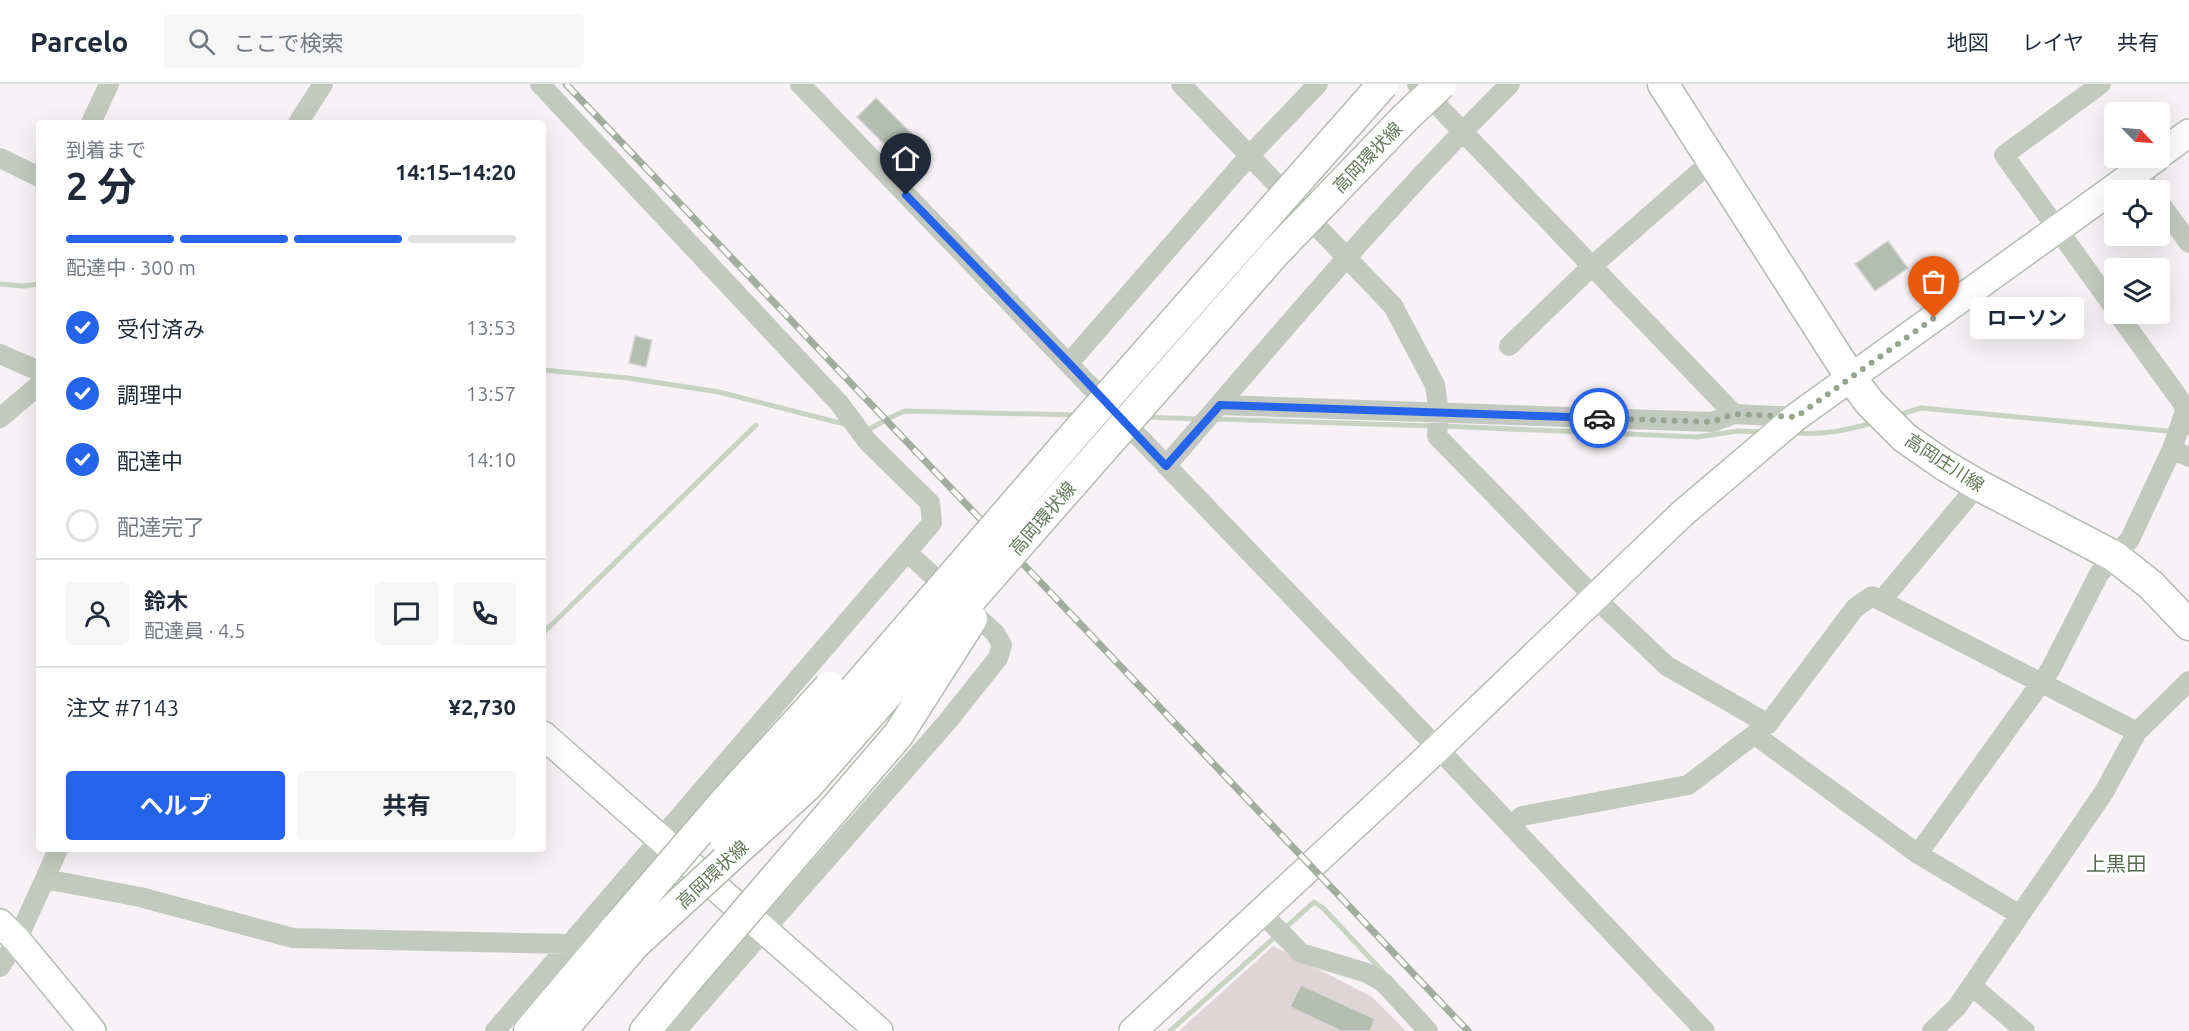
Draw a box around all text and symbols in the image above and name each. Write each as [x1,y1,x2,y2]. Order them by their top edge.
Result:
search box [164,14,584,68]
icon: search [185,25,218,58]
text: Parcelo [30,26,128,57]
text: ここで検索 [233,30,343,55]
text: 地図 [1947,30,1989,54]
text: レイヤ [2022,30,2084,54]
text: 共有 [2117,30,2159,54]
north arrow [2104,102,2170,168]
map controls [2104,102,2170,324]
street label: 高岡環状線 [1329,118,1405,196]
pin [880,133,931,195]
text: 到着まで [66,138,146,161]
icon: home [889,142,922,175]
text: 14:15–14:20 [395,159,516,184]
text: 2 分 [66,164,136,207]
button: locate [2104,180,2170,246]
text: 配達中 · 300 m [66,256,196,279]
pin [1908,256,1959,318]
button: layers [2104,258,2170,324]
icon: bag [1917,265,1950,298]
callout: ローソン [1970,297,2084,339]
text: ローソン [1987,306,2067,329]
icon: check [66,311,99,344]
text: 受付済み [117,316,205,341]
text: 13:53 [466,316,516,339]
icon: check [66,377,99,410]
text: 調理中 [117,382,183,407]
text: 13:57 [466,382,516,405]
courier [1569,388,1629,448]
icon: car [1583,402,1616,435]
street label: 高岡庄川線 [1902,429,1988,495]
icon: check [66,443,99,476]
text: 配達中 [117,448,183,473]
text: 14:10 [466,448,516,471]
street label: 高岡環状線 [1005,477,1079,559]
text: 配達完了 [117,514,205,539]
button: person [66,582,129,645]
button: chat [375,582,438,645]
button: phone [453,582,516,645]
text: 鈴木 [144,588,188,613]
text: 配達員 · 4.5 [144,619,246,642]
text: ¥2,730 [449,694,516,719]
text: 注文 #7143 [66,695,179,720]
button: ヘルプ [66,771,285,840]
button: 共有 [297,771,516,840]
street label: 高岡環状線 [672,836,752,912]
district label: 上黒田 [2086,852,2146,875]

